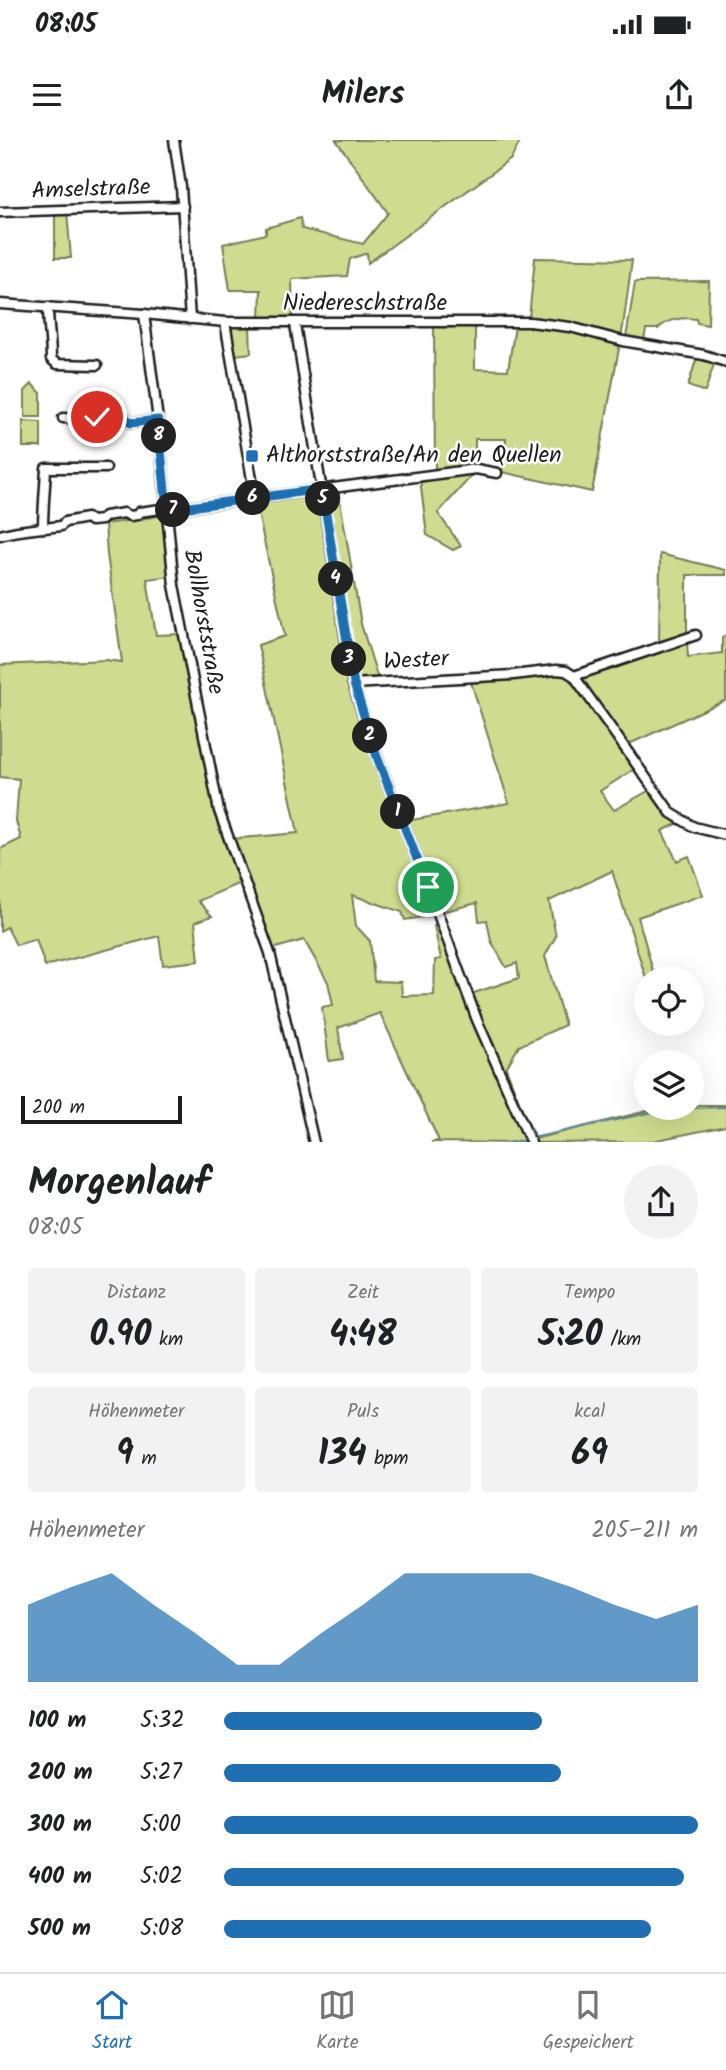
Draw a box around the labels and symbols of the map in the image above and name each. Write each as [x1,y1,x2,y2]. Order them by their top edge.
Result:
street label: Amselstraße [31,170,151,210]
street label: Niedereschstraße [283,286,447,322]
pin [67,387,127,447]
pin: 8 [142,418,176,454]
place label: Althorststraße/An den Quellen [266,438,561,474]
marker: Althorststraße/An den Quellen [244,448,260,464]
pin: 6 [236,480,270,516]
pin: 5 [306,482,340,516]
pin: 7 [156,492,190,528]
street label: Bollhorststraße [173,547,233,697]
pin: 4 [318,562,354,597]
street label: Wester [383,641,451,681]
pin: 3 [332,642,366,676]
pin: 2 [352,718,388,754]
pin: 1 [380,794,416,830]
pin [398,857,458,917]
scale bar [21,1094,182,1125]

